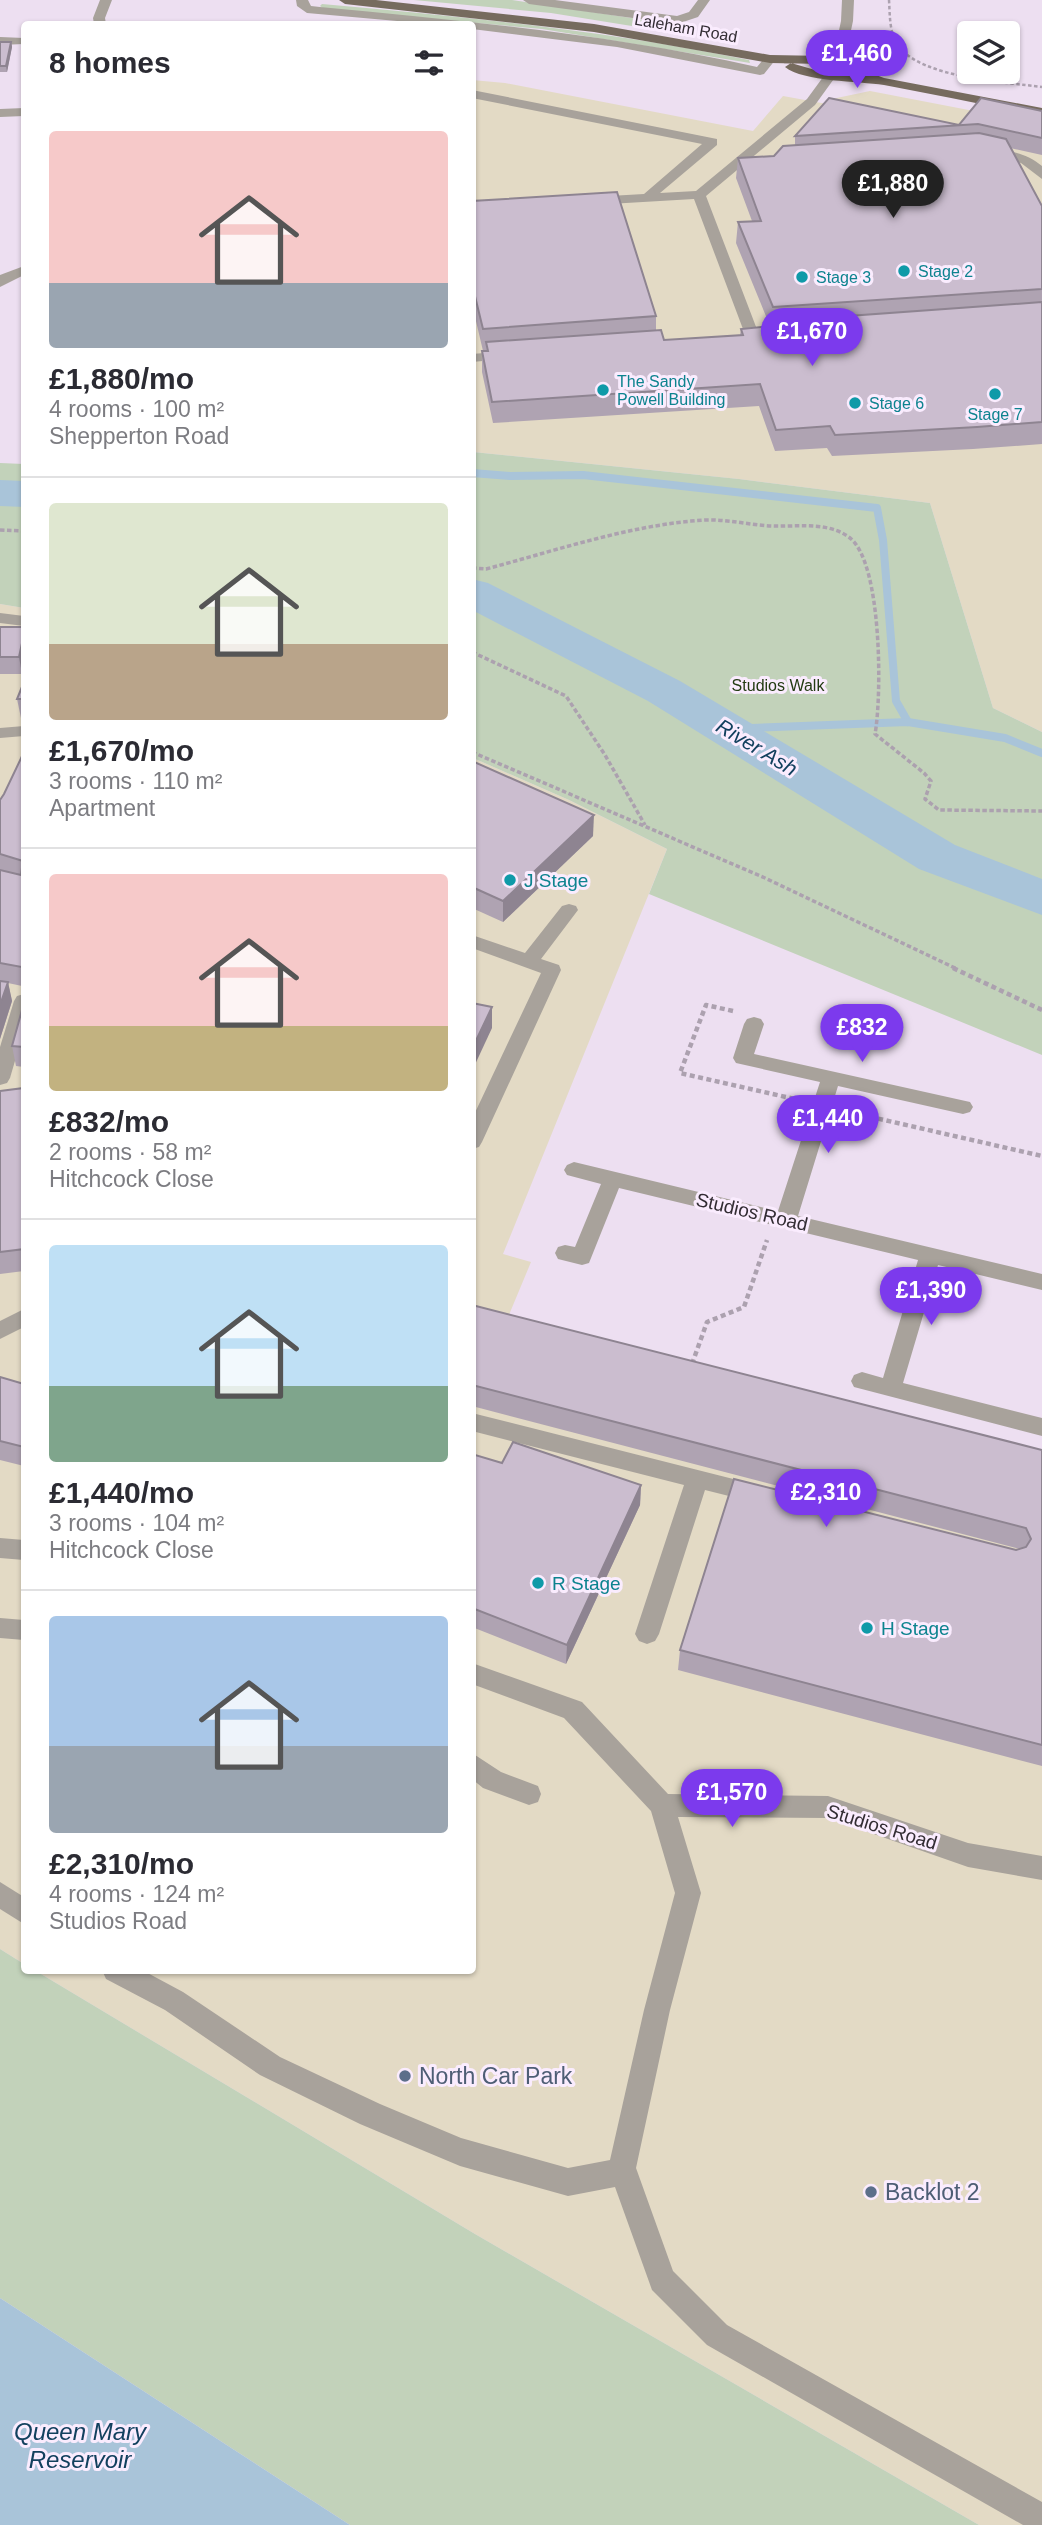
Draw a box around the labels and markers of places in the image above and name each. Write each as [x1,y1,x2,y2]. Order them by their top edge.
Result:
pin: £1,460 [800,31,914,90]
pin: £1,880 [836,160,950,220]
marker: Stage 2 [896,263,912,279]
place label: Stage 2 [918,263,973,280]
marker: Stage 3 [794,269,810,285]
place label: Stage 3 [816,269,871,286]
pin: £1,670 [755,308,869,368]
place label: The Sandy Powell Building [617,373,726,408]
marker: The Sandy Powell Building [595,382,611,398]
marker: Stage 7 [987,386,1003,402]
marker: Stage 6 [847,395,863,411]
place label: Stage 6 [869,395,924,412]
place label: Stage 7 [967,406,1023,423]
place label: J Stage [524,870,588,891]
marker: J Stage [502,872,518,888]
pin: £832 [821,1004,903,1064]
pin: £1,440 [771,1096,885,1155]
pin: £1,390 [874,1268,988,1327]
pin: £2,310 [769,1470,883,1529]
place label: R Stage [552,1573,621,1594]
marker: R Stage [530,1575,546,1591]
place label: H Stage [881,1618,950,1639]
marker: H Stage [859,1620,875,1636]
pin: £1,570 [675,1770,789,1829]
place label: North Car Park [419,2063,573,2089]
marker: North Car Park [397,2068,413,2084]
place label: Backlot 2 [885,2179,980,2205]
marker: Backlot 2 [863,2184,879,2200]

